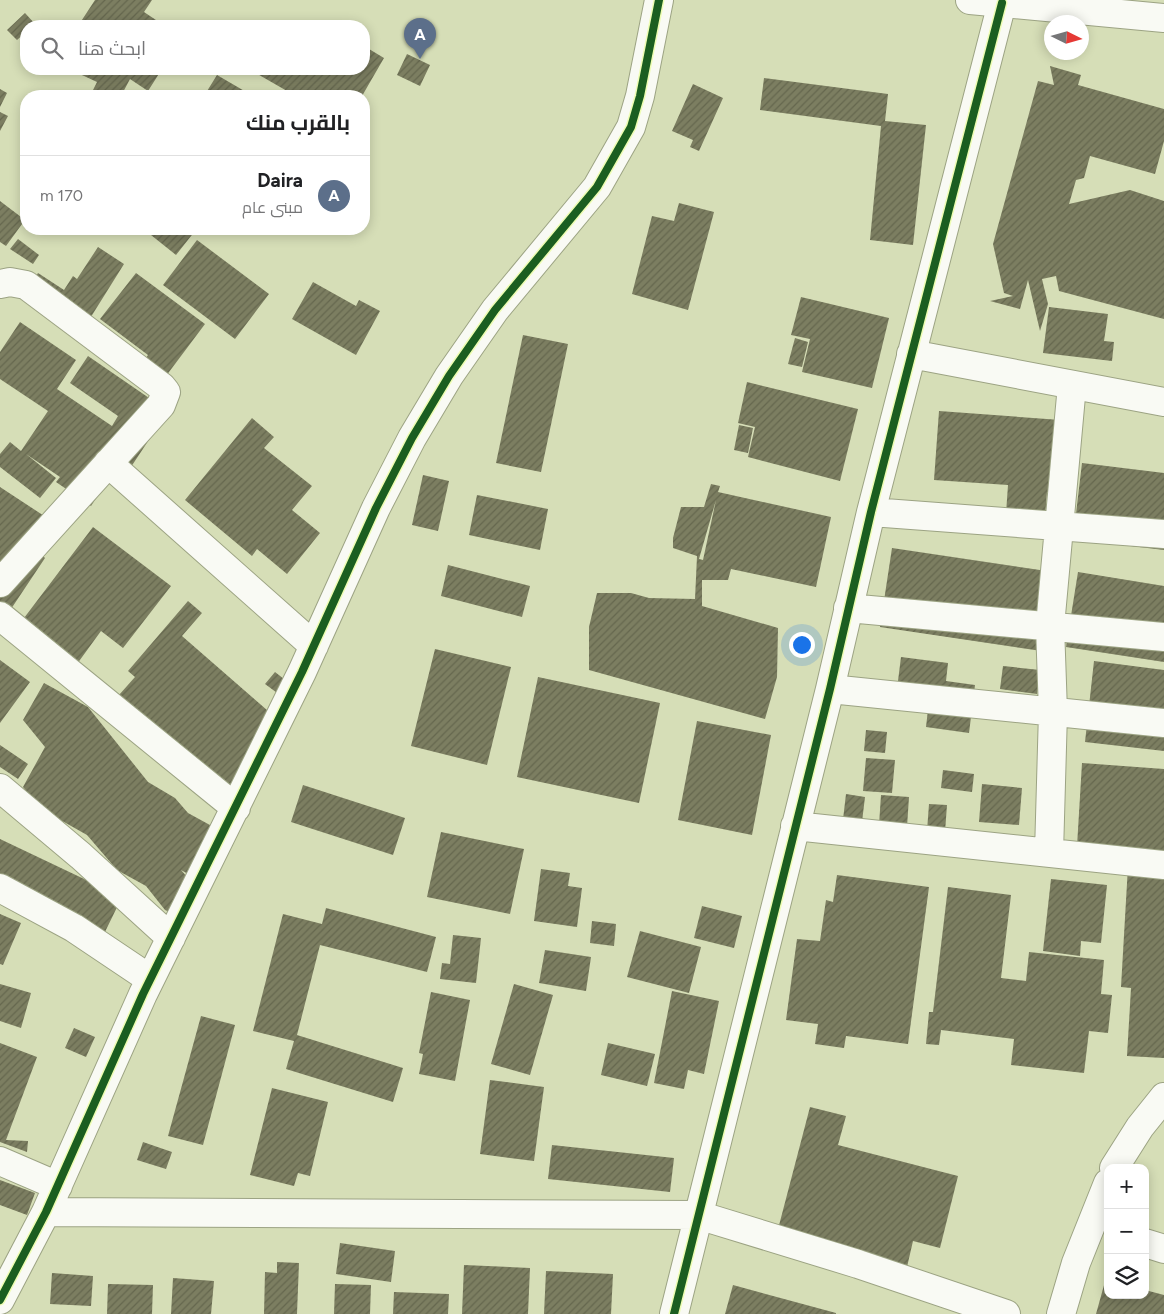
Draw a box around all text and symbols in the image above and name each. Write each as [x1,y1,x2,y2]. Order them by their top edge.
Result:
north arrow [1044,15,1089,60]
pin: A [404,18,436,59]
search box [20,20,370,75]
icon: search [38,34,66,62]
text: ابحث هنا [78,37,146,60]
text: بالقرب منك [246,110,350,135]
text: Daira [257,169,303,192]
text: 170 m [40,186,83,205]
text: A [328,186,340,205]
text: مبنى عام [242,198,303,217]
your location [789,632,815,658]
map controls [1104,1164,1149,1299]
button: + [1104,1164,1149,1209]
button: − [1104,1209,1149,1254]
button: layers [1104,1254,1149,1299]

